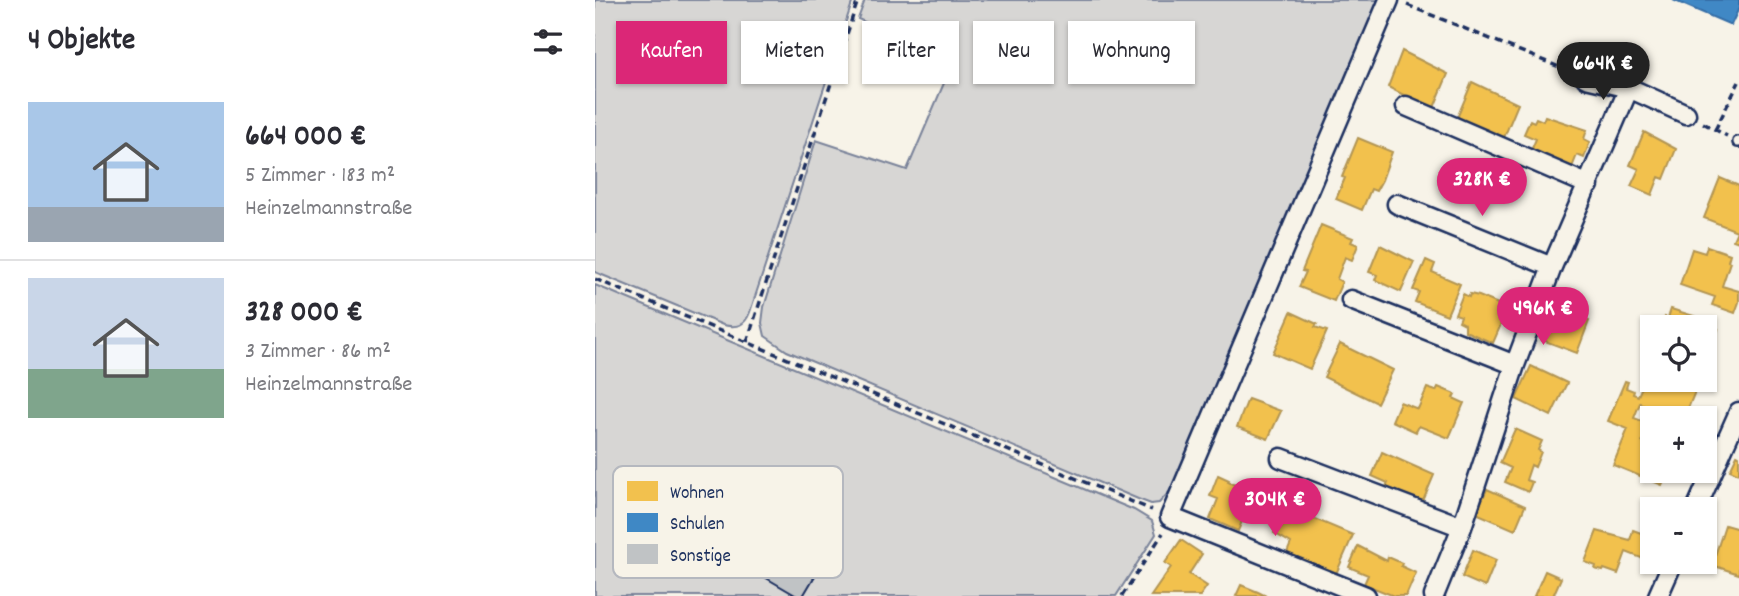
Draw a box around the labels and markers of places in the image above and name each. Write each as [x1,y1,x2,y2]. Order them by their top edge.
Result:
pin: 664K € [1546,42,1660,102]
pin: 328K € [1425,158,1539,218]
pin: 496K € [1486,288,1600,347]
pin: 304K € [1218,478,1332,538]

